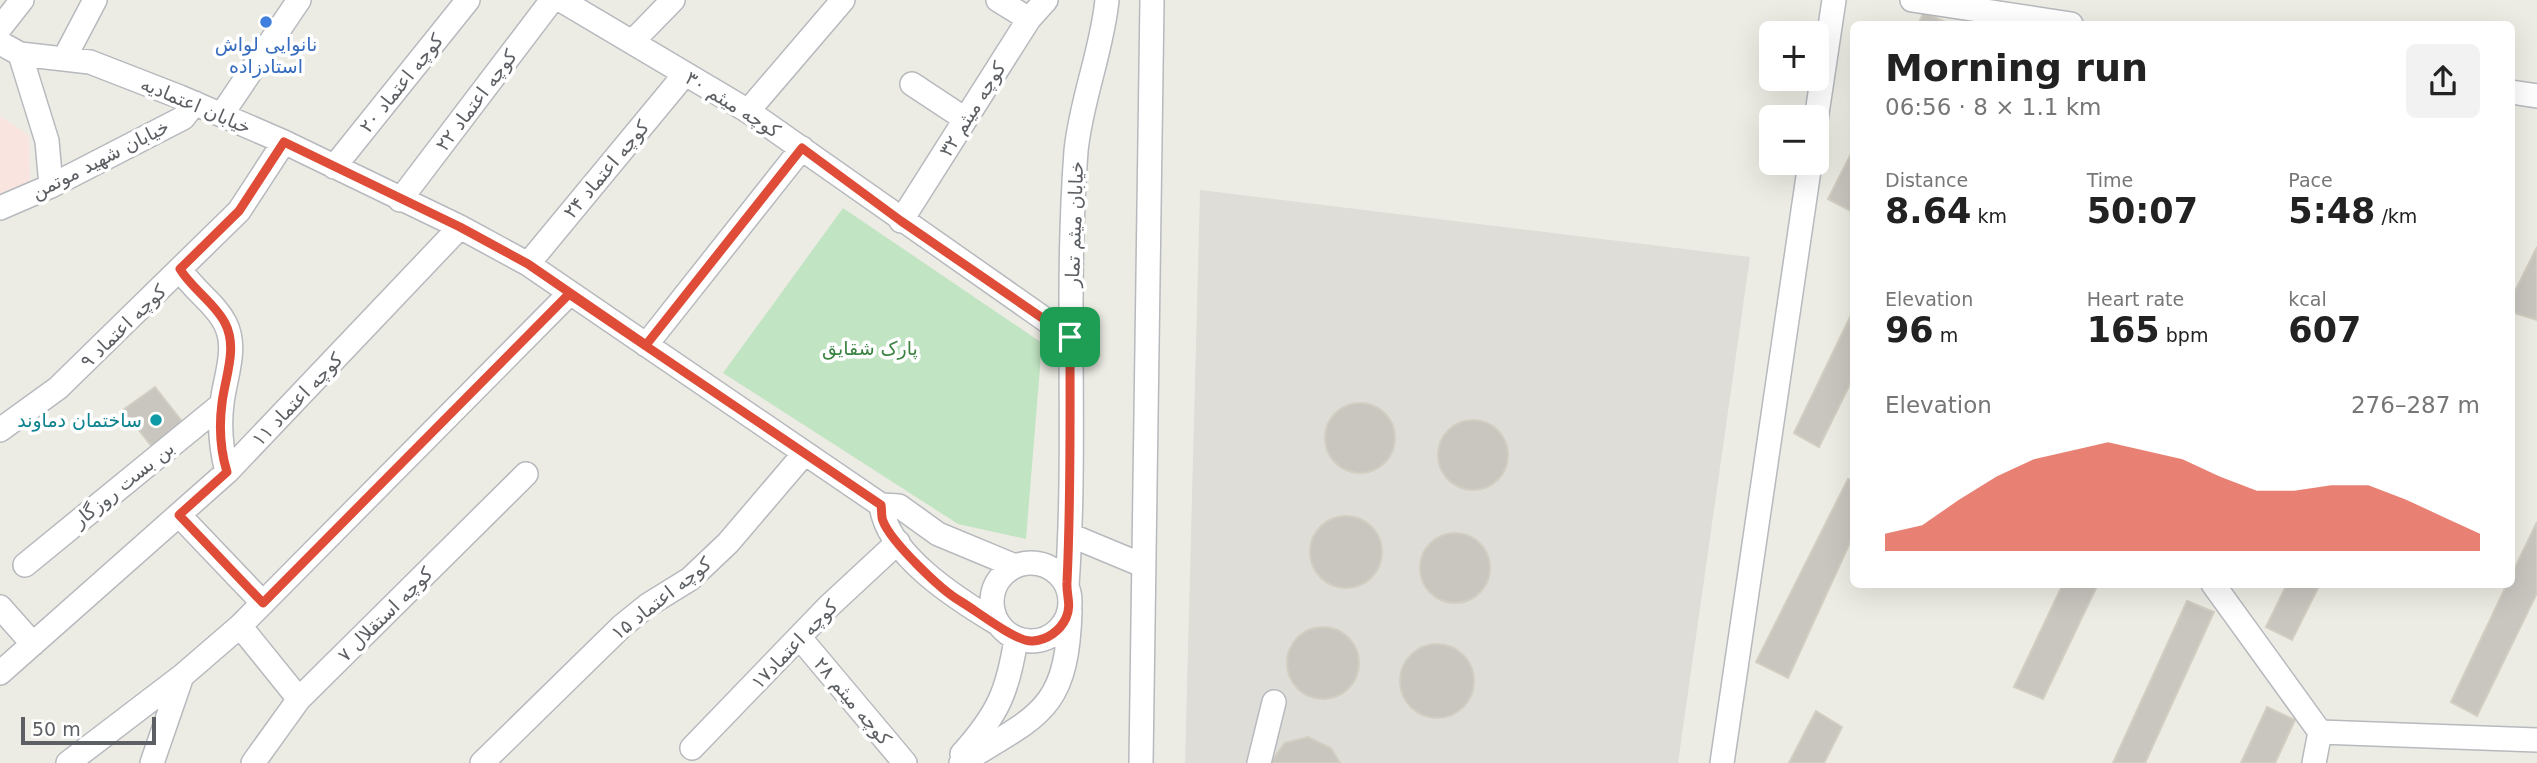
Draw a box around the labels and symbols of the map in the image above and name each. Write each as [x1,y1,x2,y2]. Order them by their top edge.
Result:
marker: نانوایی لواش استادزاده [258,14,274,30]
street label: کوچه اعتماد ۲۰ [354,28,449,138]
place label: نانوایی لواش استادزاده [215,33,317,78]
street label: کوچه اعتماد ۲۲ [431,44,523,155]
street label: کوچه میثم ۳۲ [934,57,1011,161]
street label: کوچه میثم ۳۰ [681,66,785,143]
street label: خیابان اعتمادیه [138,72,254,138]
street label: خیابان شهید موتمن [28,115,173,204]
street label: کوچه اعتماد ۲۴ [559,115,655,223]
street label: خیابان میثم تمار [1061,161,1088,288]
street label: کوچه اعتماد ۹ [76,279,172,373]
pin [1040,307,1100,367]
park label: پارک شقایق [822,337,918,360]
street label: کوچه اعتماد ۱۱ [247,347,348,451]
place label: ساختمان دماوند [17,409,142,432]
marker: ساختمان دماوند [148,412,164,428]
street label: بن بست روزگار [67,436,179,533]
street label: کوچه اعتماد ۱۵ [607,552,717,645]
street label: کوچه استقلال ۷ [333,561,438,667]
street label: کوچه اعتماد۱۷ [746,594,843,694]
street label: کوچه میثم ۲۸ [809,653,897,751]
scale bar [21,714,156,746]

